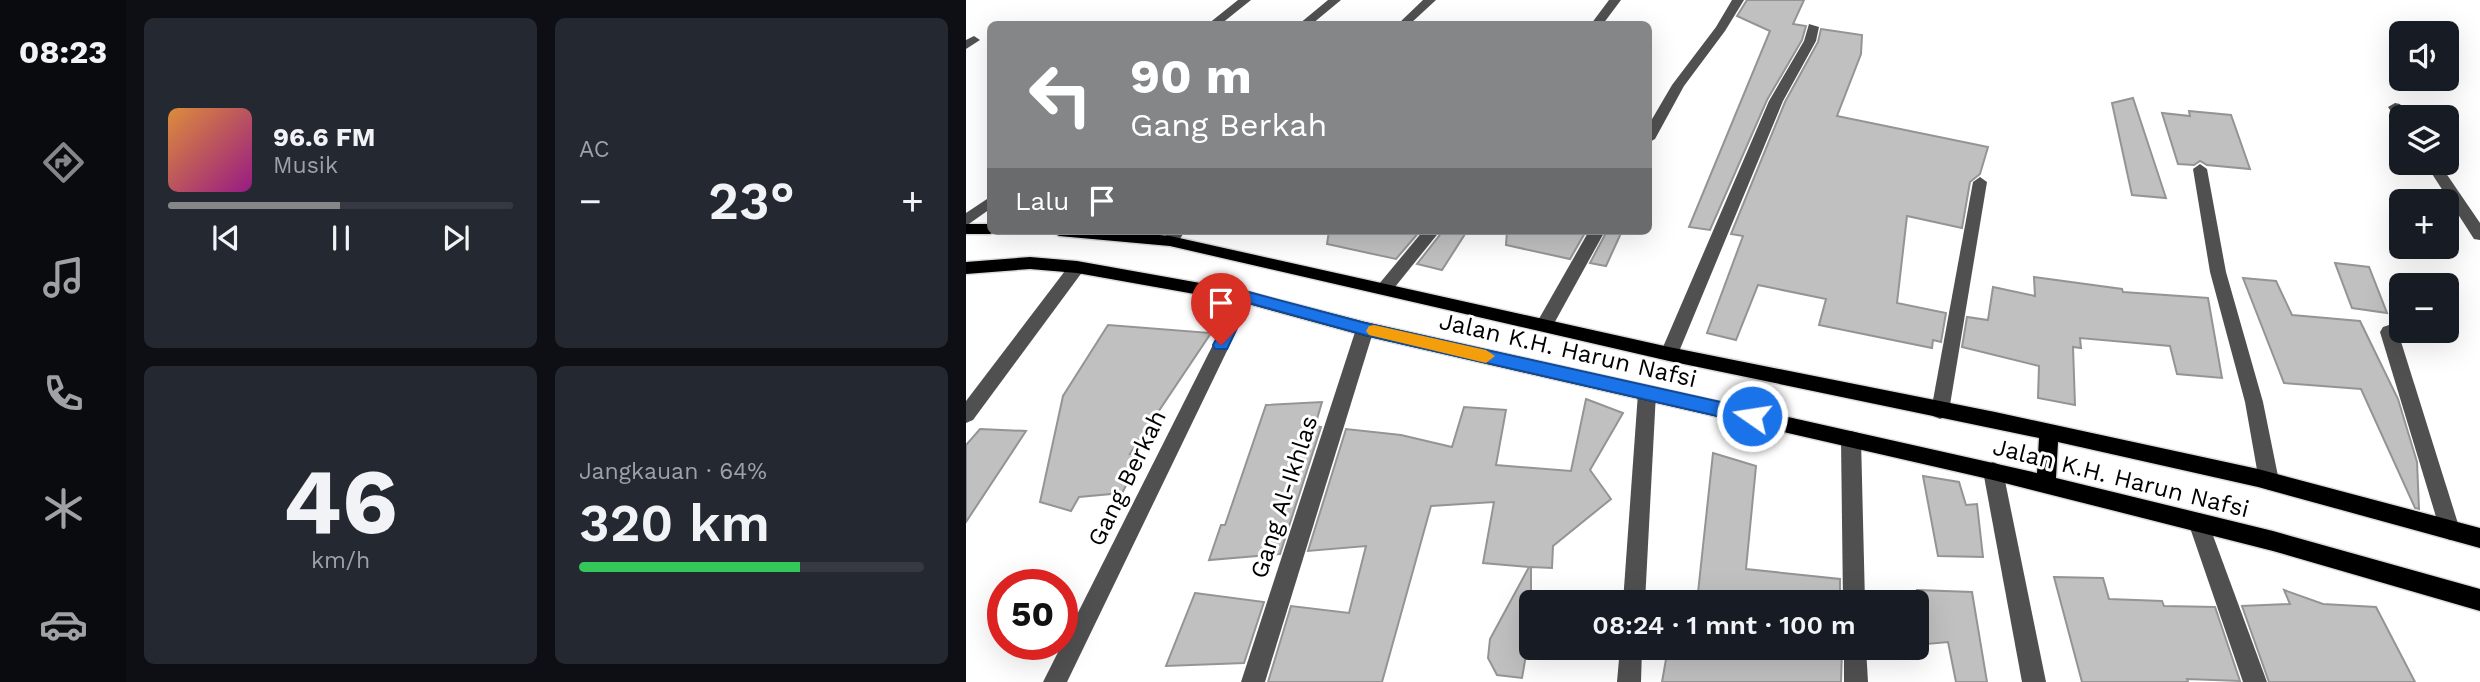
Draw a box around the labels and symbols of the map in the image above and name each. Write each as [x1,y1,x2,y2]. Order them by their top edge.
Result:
pin [1191,273,1251,345]
street label: Jalan K.H. Harun Nafsi [1437,307,1699,393]
position arrow [1715,379,1789,453]
street label: Gang Berkah [1082,405,1172,551]
street label: Gang Al-Ikhlas [1245,412,1323,582]
street label: Jalan K.H. Harun Nafsi [1990,433,2252,523]
speed limit sign: 50 [987,569,1078,660]

